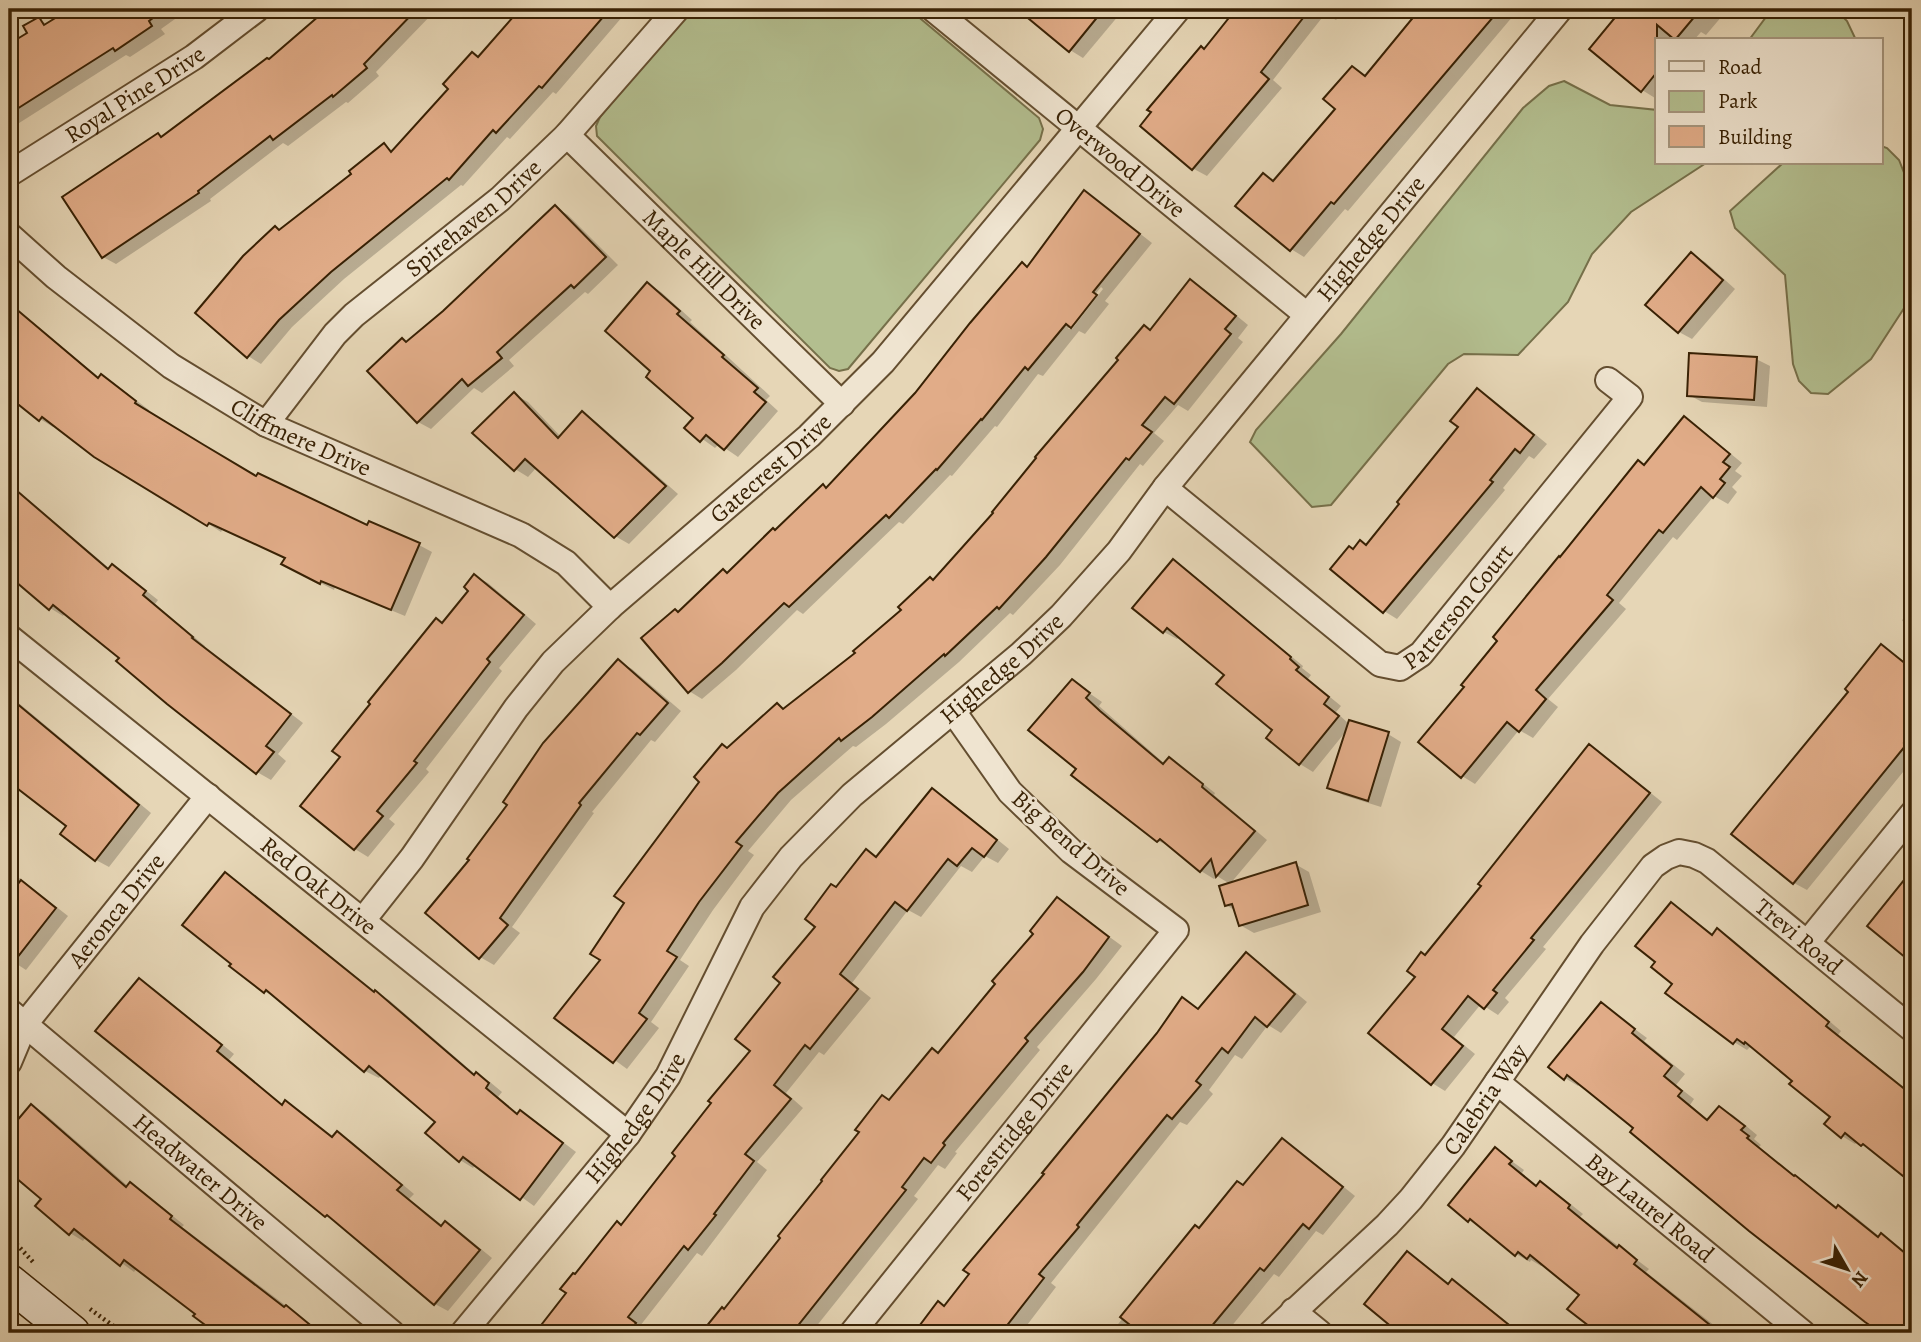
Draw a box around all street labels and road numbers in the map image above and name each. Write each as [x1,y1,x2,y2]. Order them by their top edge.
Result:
street label: Royal Pine Drive [59,38,212,151]
street label: Overwood Drive [1048,99,1192,225]
street label: Spirehaven Drive [398,152,548,284]
street label: Highedge Drive [1309,169,1432,308]
street label: Maple Hill Drive [636,202,773,337]
street label: Cliffmere Drive [225,390,376,484]
street label: Gatecrest Drive [703,406,839,530]
street label: Patterson Court [1397,537,1520,678]
street label: Highedge Drive [933,606,1071,731]
street label: Big Bend Drive [1005,783,1137,903]
street label: Red Oak Drive [254,829,383,942]
street label: Aeronca Drive [60,846,172,975]
street label: Trevi Road [1748,891,1850,982]
street label: Calebria Way [1436,1037,1535,1162]
street label: Highedge Drive [577,1047,693,1190]
street label: Forestridge Drive [948,1055,1080,1208]
street label: Headwater Drive [126,1106,274,1238]
street label: Bay Laurel Road [1579,1145,1721,1270]

